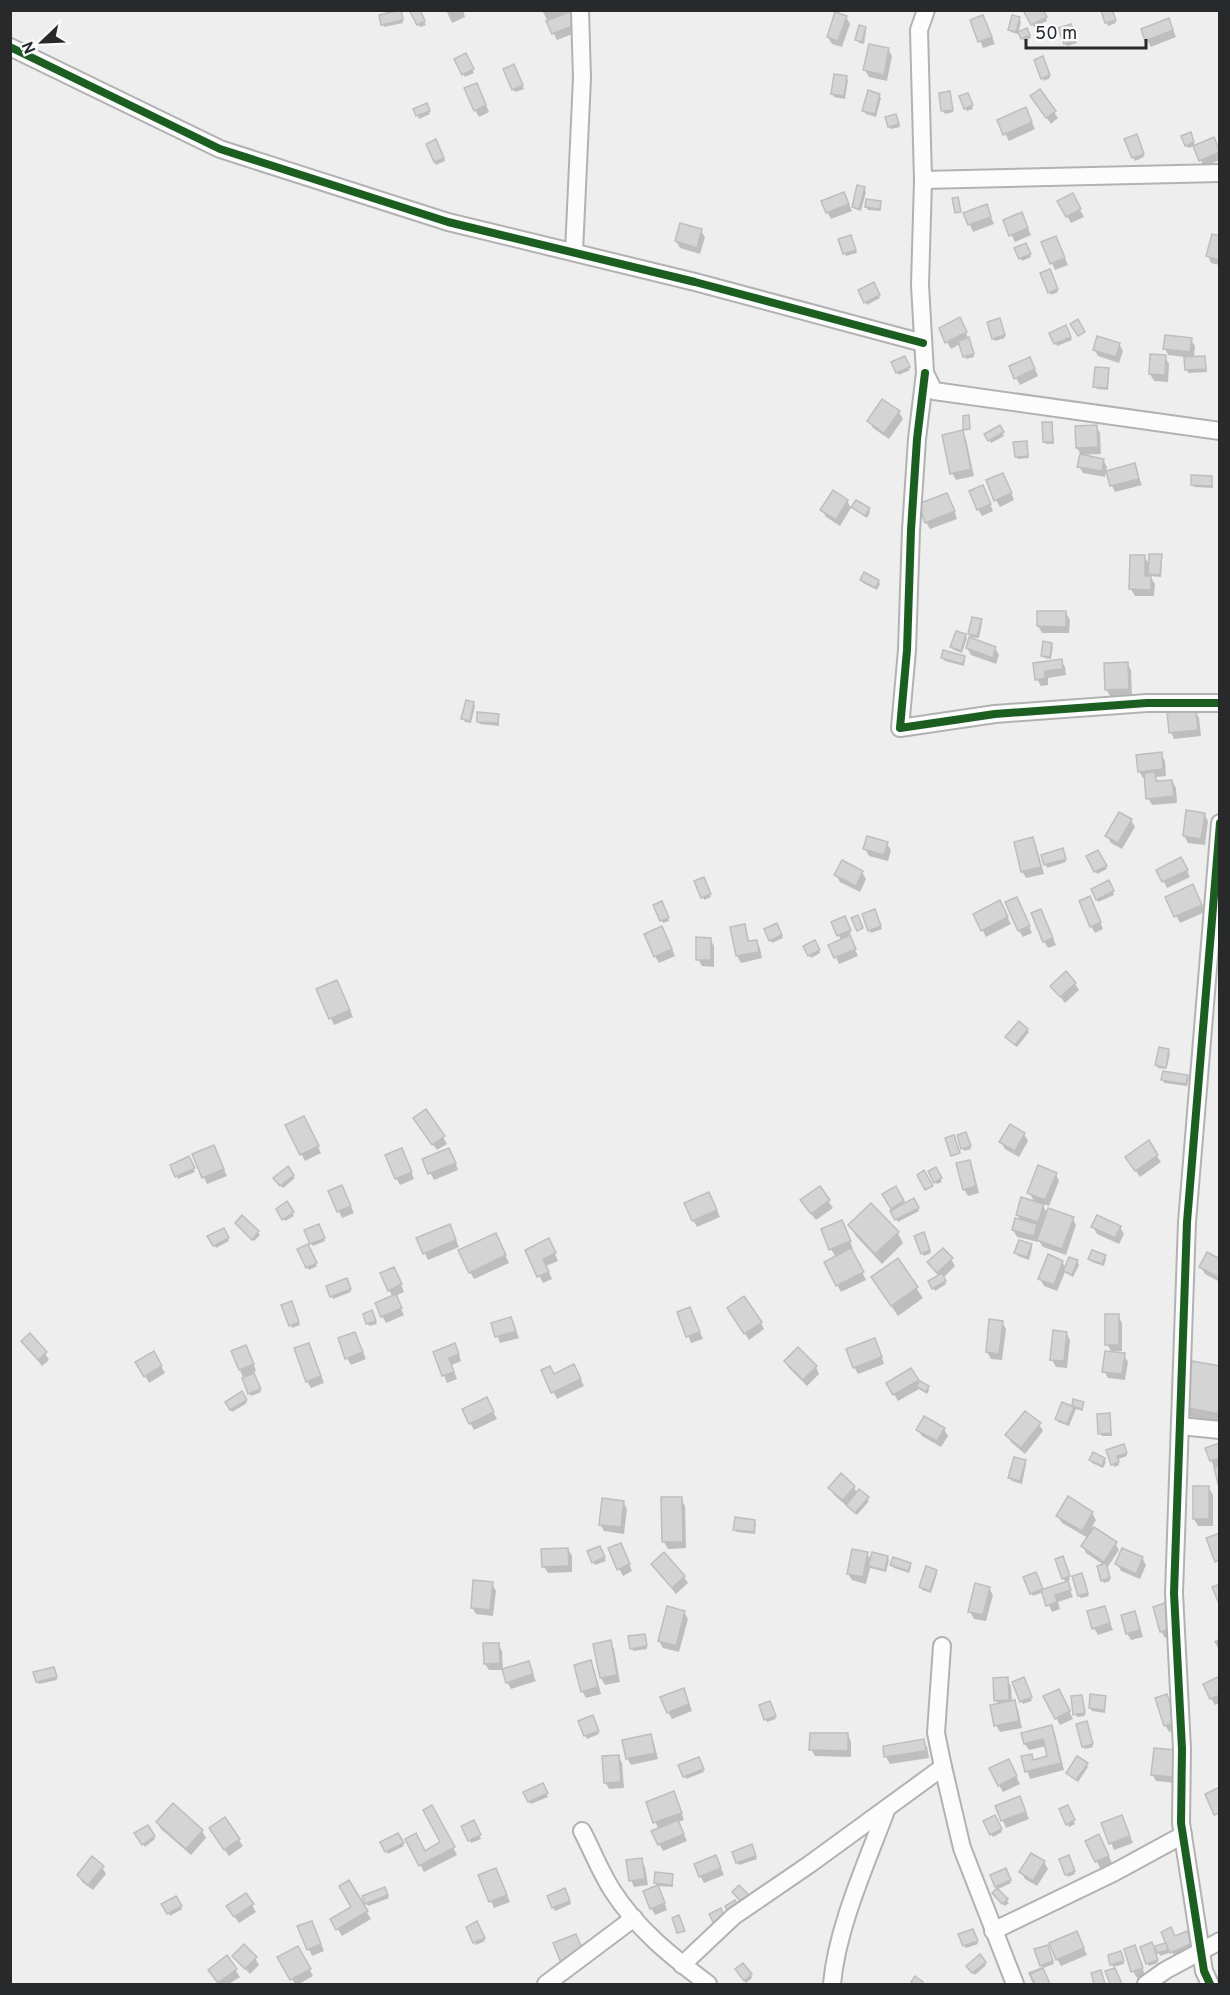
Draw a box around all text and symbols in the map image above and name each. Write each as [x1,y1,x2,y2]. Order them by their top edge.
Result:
north arrow [12,12,72,72]
scale bar [1026,12,1146,50]
text: 50 m [1035,23,1077,46]
text: N [19,38,41,56]

